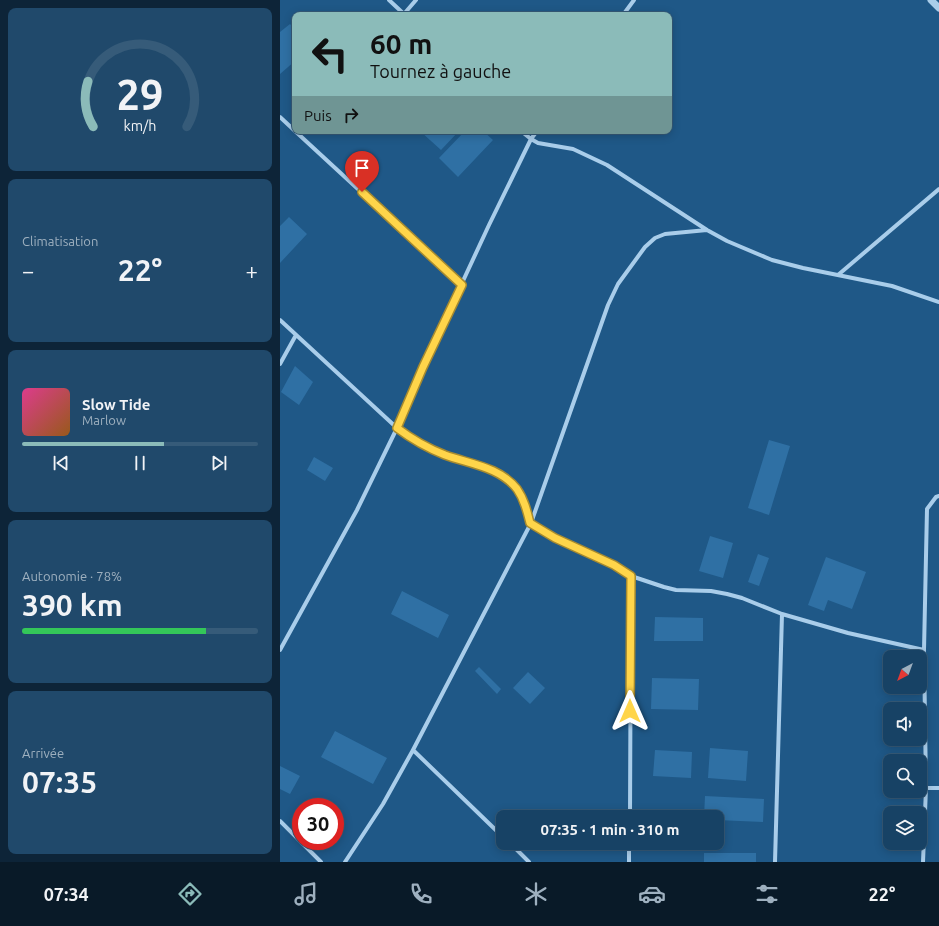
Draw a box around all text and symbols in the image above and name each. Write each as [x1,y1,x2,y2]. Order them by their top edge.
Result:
icon: left [304,28,356,80]
text: 60 m [370,28,432,59]
text: Tournez à gauche [370,61,511,81]
text: 29 [117,71,163,118]
icon: right [340,104,362,126]
text: Puis [304,107,332,124]
text: km/h [124,118,156,134]
pin [345,151,379,192]
icon: arrive [351,157,373,179]
text: Climatisation [22,234,98,248]
text: 22° [118,253,162,287]
text: − [22,258,34,283]
text: + [246,258,258,283]
text: Slow Tide [82,396,150,413]
text: Marlow [82,413,126,427]
icon: previous [50,452,72,474]
icon: pause [129,452,151,474]
icon: next [208,452,230,474]
text: Autonomie · 78% [22,569,122,583]
text: 390 km [22,588,123,622]
north arrow [883,650,927,694]
map controls [883,650,927,850]
position arrow [609,690,651,732]
button: sound [883,702,927,746]
text: Arrivée [22,746,64,760]
button: search [883,754,927,798]
text: 07:35 [22,765,97,799]
speed limit sign: 30 [292,798,344,850]
button: layers [883,806,927,850]
text: 07:35 · 1 min · 310 m [541,821,679,838]
icon: directions [176,880,204,908]
icon: music [292,880,320,908]
icon: phone [407,880,435,908]
icon: climate [522,880,550,908]
icon: car [638,880,666,908]
icon: filters [753,880,781,908]
text: 07:34 [44,884,89,904]
text: 22° [869,884,895,904]

